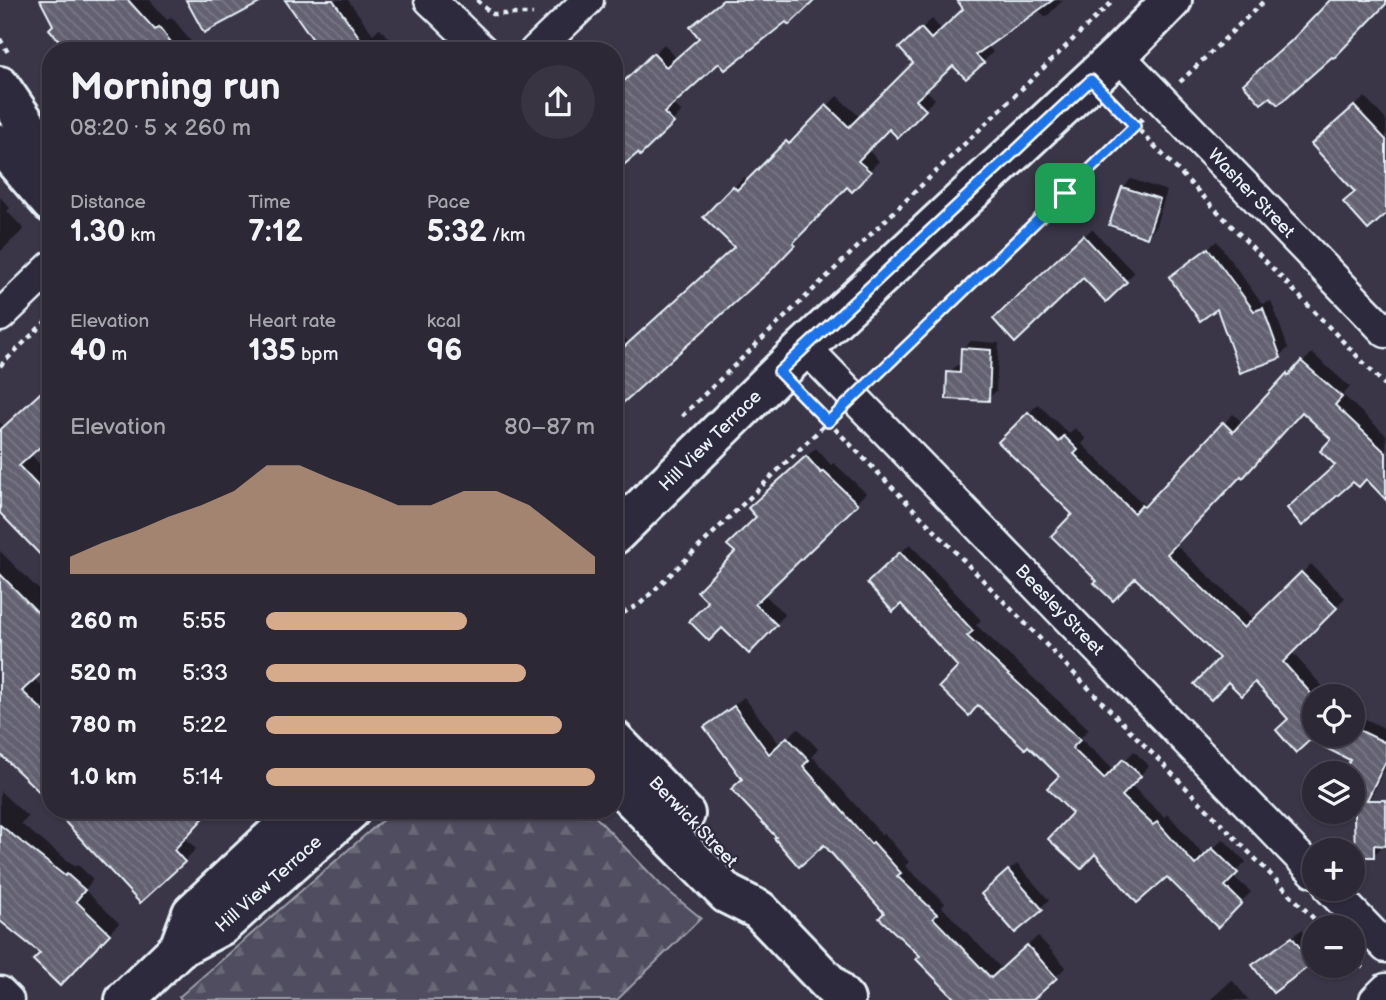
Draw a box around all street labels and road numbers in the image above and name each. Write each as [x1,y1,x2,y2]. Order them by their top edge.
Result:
street label: Washer Street [1204,144,1300,242]
street label: Hill View Terrace [655,385,766,495]
street label: Beesley Street [1011,560,1109,660]
street label: Berwick Street [644,772,742,872]
street label: Hill View Terrace [211,831,326,936]

